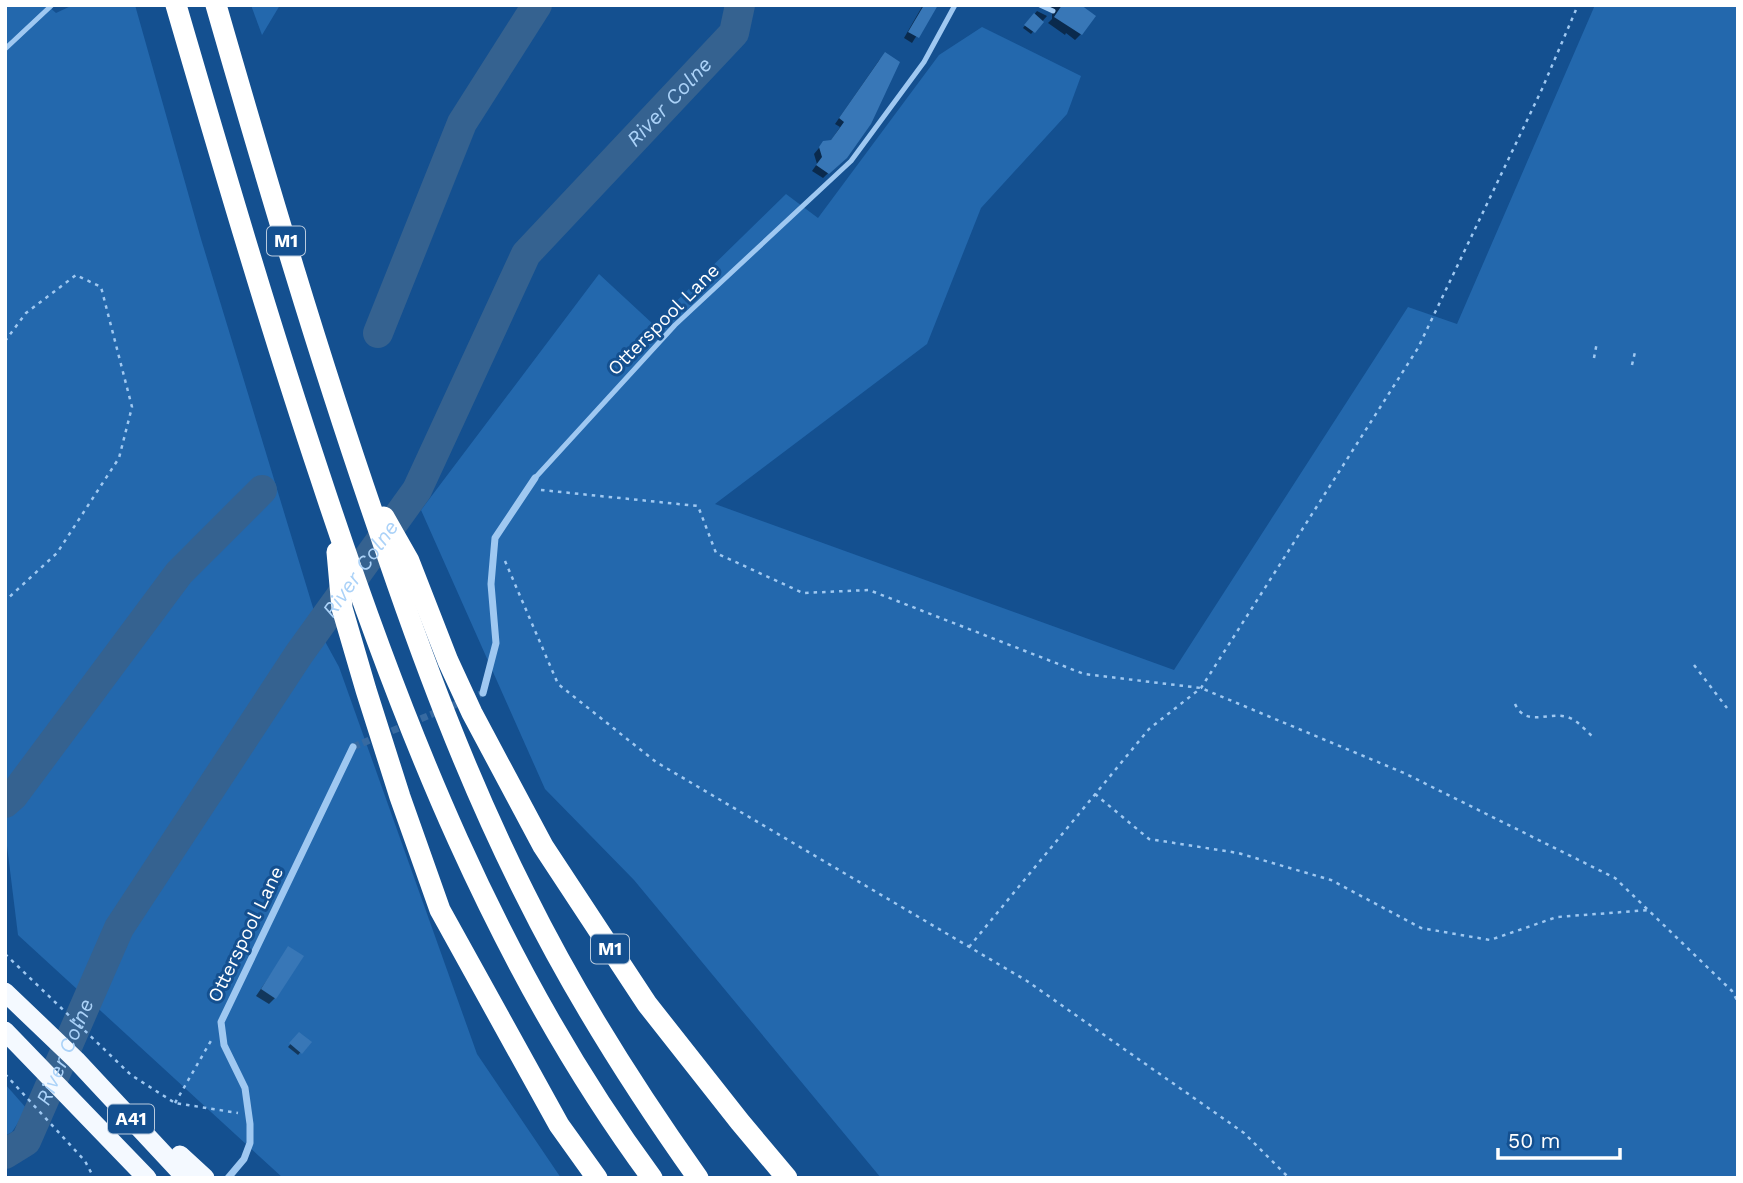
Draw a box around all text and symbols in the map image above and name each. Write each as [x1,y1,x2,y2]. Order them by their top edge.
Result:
water label: River Colne [621,51,717,151]
road number: M1 [267,227,305,256]
street label: Otterspool Lane [603,259,724,380]
water label: River Colne [317,515,403,622]
street label: Otterspool Lane [203,862,288,1006]
road number: M1 [591,934,629,964]
water label: River Colne [30,995,99,1109]
road number: A41 [108,1104,154,1134]
scale bar [1498,1116,1620,1160]
text: 50 m [1508,1128,1560,1153]

